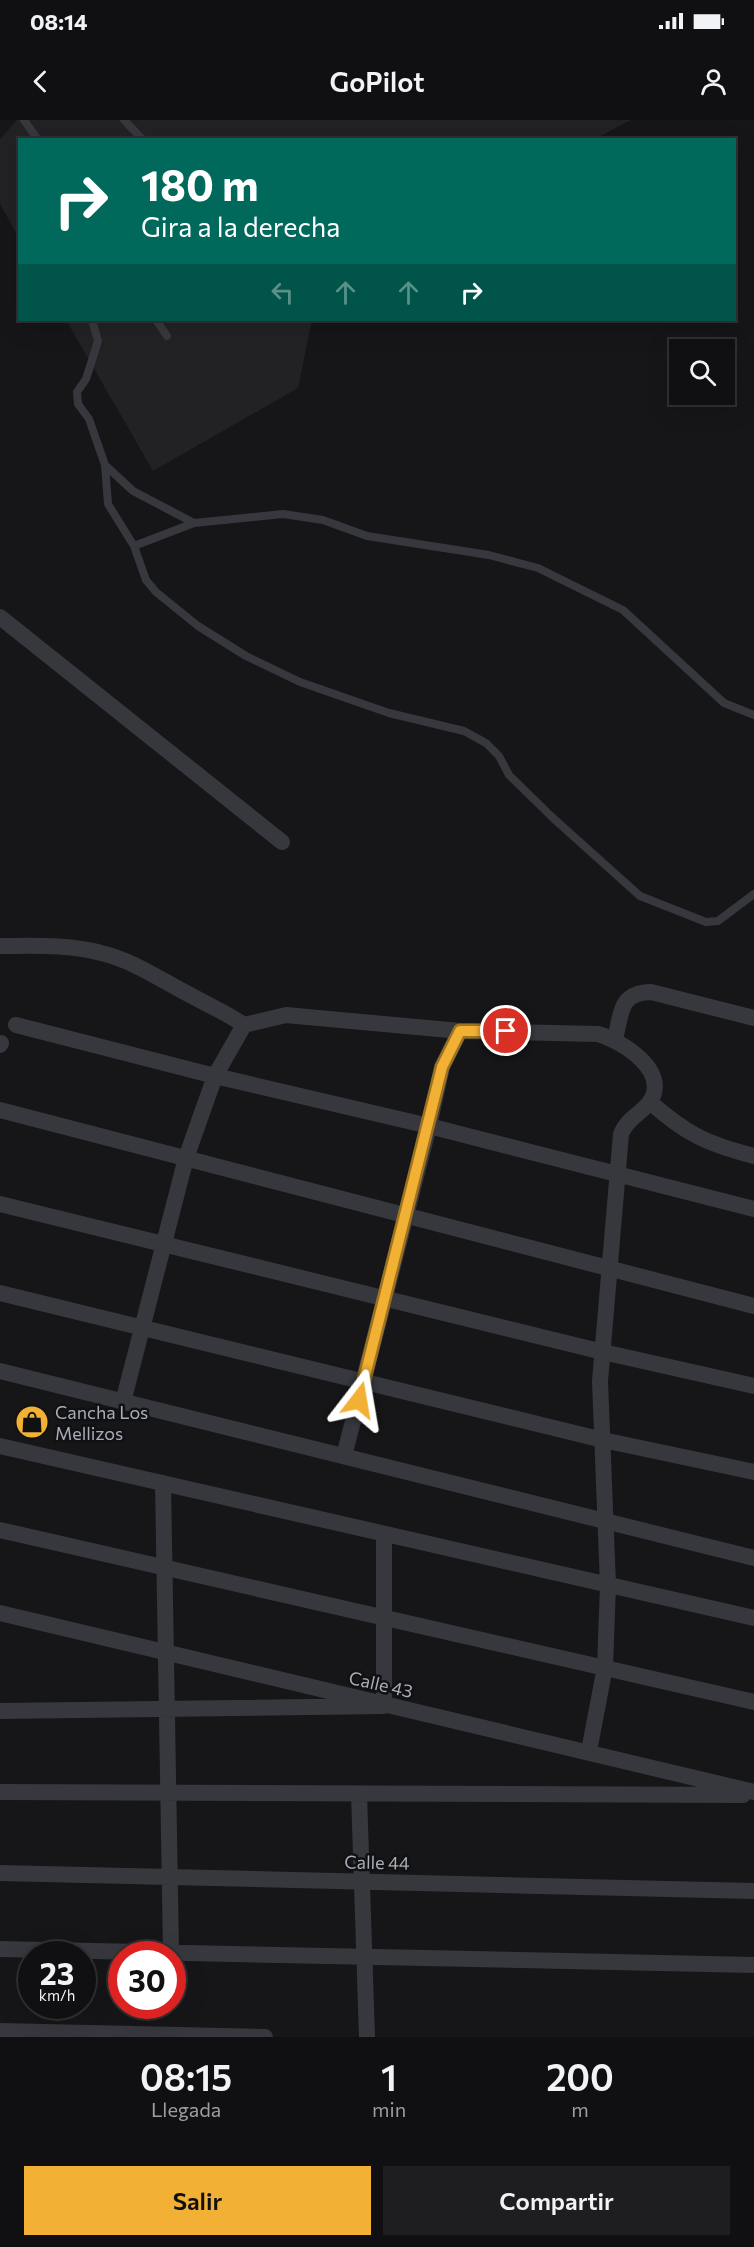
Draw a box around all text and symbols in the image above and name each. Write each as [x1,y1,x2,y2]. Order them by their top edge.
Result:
text: 08:14 [30,8,88,35]
icon: back [24,65,57,98]
text: GoPilot [329,65,425,98]
icon: person [697,65,730,98]
text: 180 m [141,158,259,210]
icon: right [42,162,120,240]
text: Gira a la derecha [141,210,340,243]
icon: left [266,276,299,309]
icon: ahead [329,276,362,309]
icon: ahead [392,276,425,309]
icon: right [455,276,488,309]
map controls [669,339,735,405]
button: search [669,339,735,405]
pin [480,1005,531,1056]
icon: arrive [489,1014,522,1047]
position arrow [327,1368,391,1432]
place label: Cancha Los Mellizos [55,1401,148,1444]
shop icon: Cancha Los Mellizos [14,1404,50,1440]
street label: Calle 43 [347,1666,415,1702]
street label: Calle 44 [344,1850,410,1874]
speed limit sign: 30 [108,1941,186,2019]
text: 23 [40,1954,74,1991]
text: km/h [39,1986,75,2004]
text: 08:15 [140,2054,232,2098]
text: 1 [381,2054,397,2098]
text: 200 [546,2054,614,2098]
text: Llegada [151,2097,221,2121]
text: min [372,2097,406,2121]
text: m [571,2097,589,2121]
button: Salir [24,2166,371,2235]
button: Compartir [383,2166,730,2235]

